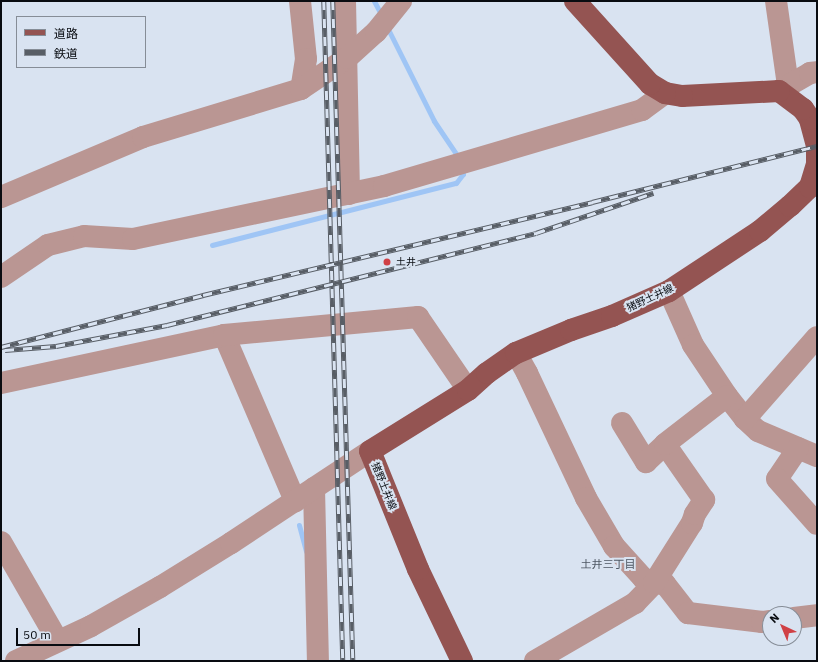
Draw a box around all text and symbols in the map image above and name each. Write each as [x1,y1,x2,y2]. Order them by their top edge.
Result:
legend [16,16,146,68]
text: 道路 [54,26,78,41]
text: 鉄道 [54,46,78,61]
marker: 土井 [381,256,393,268]
place label: 土井 [396,256,416,268]
street label: 猪野土井線 [625,282,675,314]
street label: 猪野土井線 [369,461,399,511]
district label: 土井三丁目 [581,557,635,571]
north arrow [762,606,802,646]
text: N [767,610,782,626]
scale bar [18,620,142,646]
text: 50 m [23,627,51,642]

